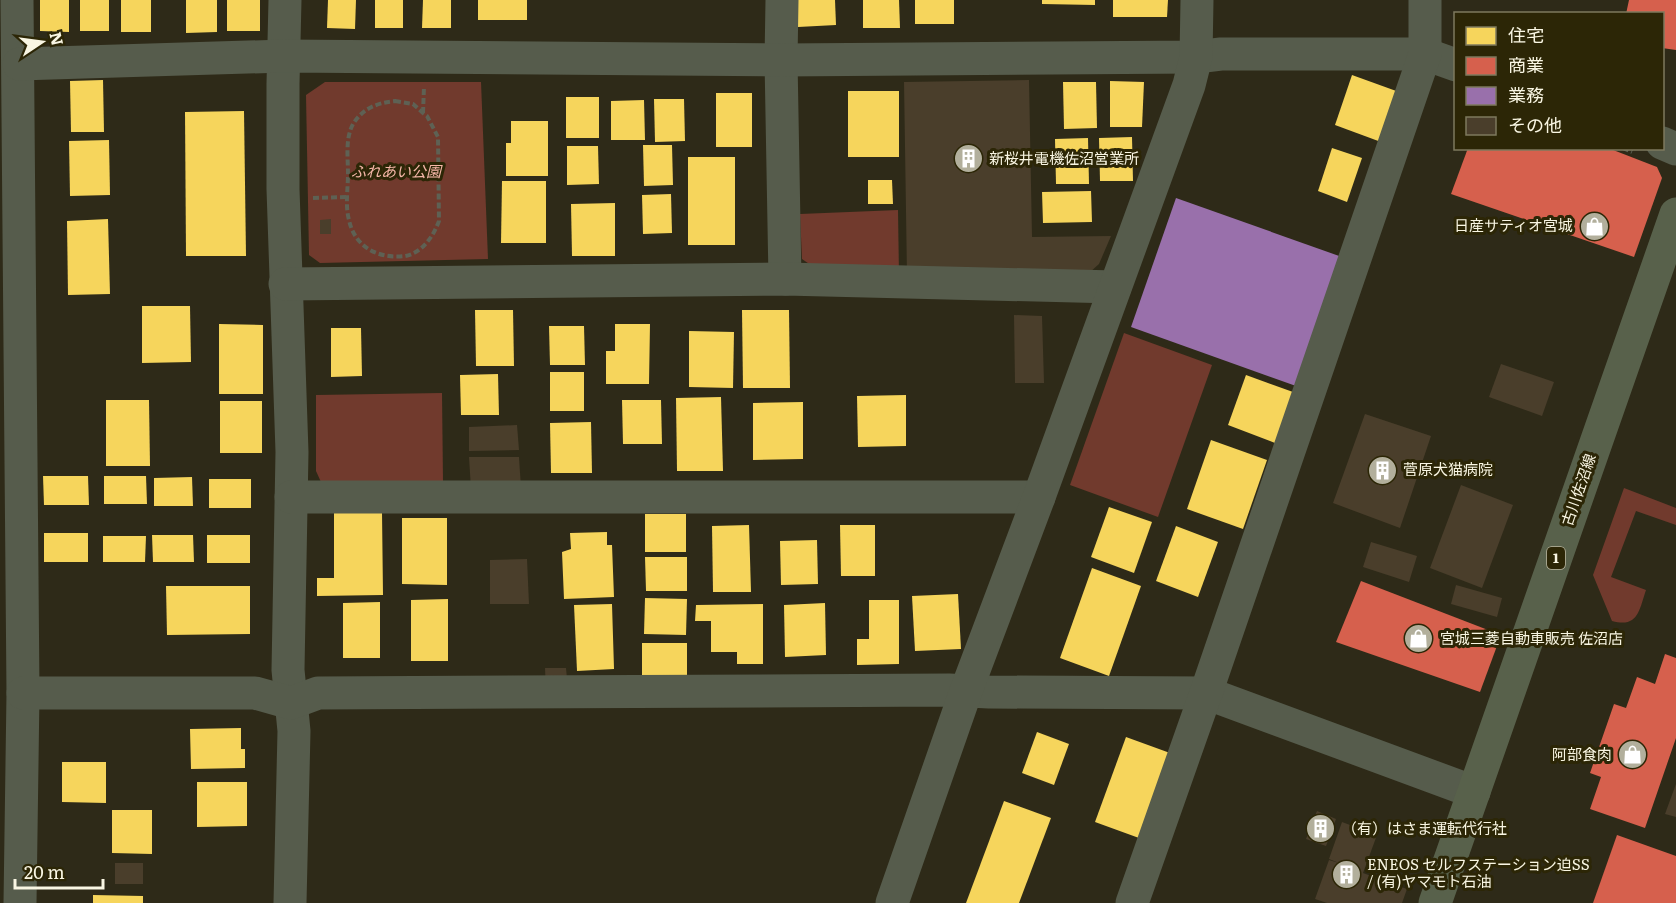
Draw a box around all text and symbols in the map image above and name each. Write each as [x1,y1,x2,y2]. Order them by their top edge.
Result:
north arrow [12,12,72,72]
legend [1454,12,1664,150]
text: 住宅 [1508,21,1544,48]
text: N [44,29,71,48]
text: 商業 [1508,51,1544,78]
text: 業務 [1508,81,1544,108]
text: その他 [1508,111,1562,138]
building icon: 新桜井電機佐沼営業所 [952,143,984,175]
place label: 新桜井電機佐沼営業所 [989,146,1139,169]
park label: ふれあい公園 [351,159,443,182]
shop icon: 日産サティオ宮城 [1578,210,1610,242]
place label: 日産サティオ宮城 [1454,213,1573,236]
street label: 古川佐沼線 [1554,450,1601,529]
building icon: 菅原犬猫病院 [1366,454,1398,486]
place label: 菅原犬猫病院 [1403,457,1493,480]
road number: 1 [1547,547,1565,569]
shop icon: 宮城三菱自動車販売 佐沼店 [1403,623,1435,655]
place label: 宮城三菱自動車販売 佐沼店 [1440,626,1623,649]
shop icon: 阿部食肉 [1617,739,1649,771]
place label: 阿部食肉 [1552,742,1612,765]
building icon: （有）はさま運転代行社 [1305,813,1337,845]
place label: （有）はさま運転代行社 [1342,816,1507,839]
scale bar [15,852,104,890]
place label: ENEOS セルフステーション迫SS / (有)ヤマモト石油 [1367,852,1590,892]
text: 20 m [24,858,65,885]
building icon: ENEOS セルフステーション迫SS / (有)ヤマモト石油 [1330,858,1362,890]

